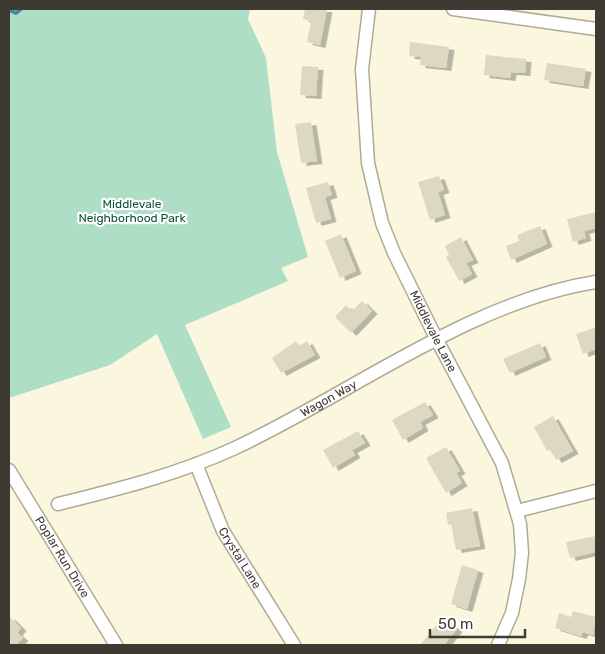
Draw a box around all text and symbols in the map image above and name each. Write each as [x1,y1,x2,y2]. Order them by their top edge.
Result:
park label: Middlevale Neighborhood Park [78,197,186,225]
street label: Middlevale Lane [407,288,460,374]
street label: Wagon Way [298,377,360,420]
street label: Poplar Run Drive [32,514,93,600]
street label: Crystal Lane [215,525,264,591]
scale bar [430,606,525,638]
text: 50 m [438,615,473,633]

